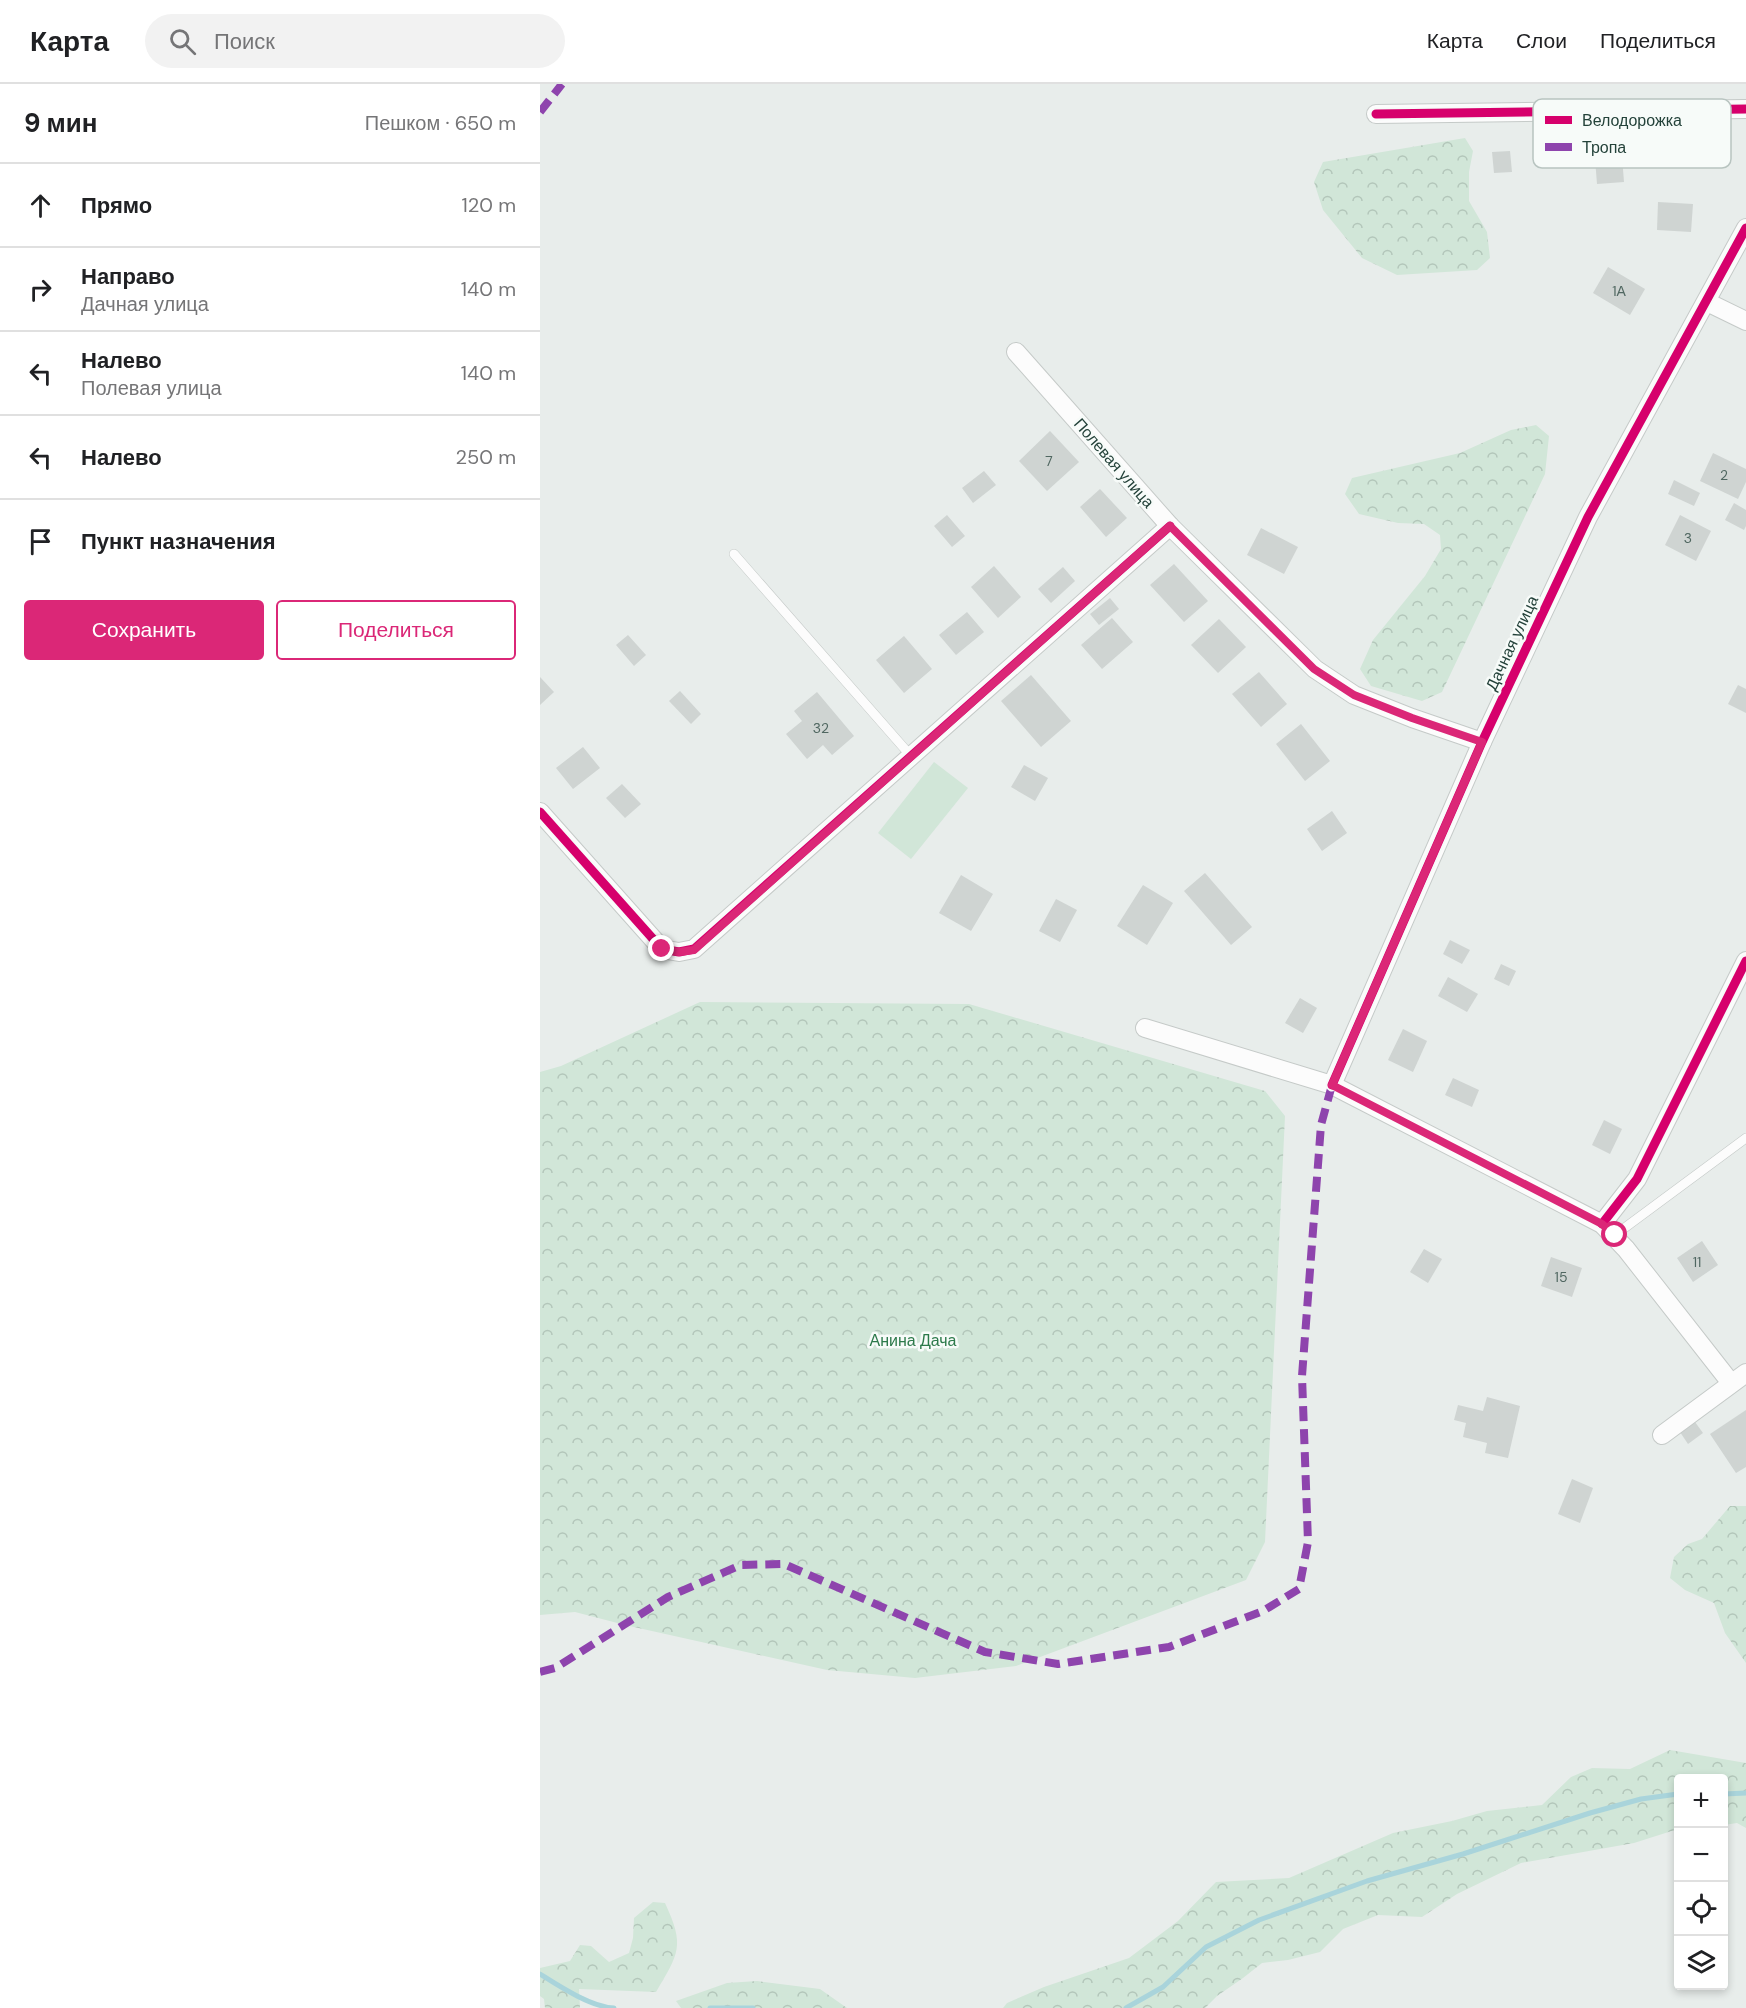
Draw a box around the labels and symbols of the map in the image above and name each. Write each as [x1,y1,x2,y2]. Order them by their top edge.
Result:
legend [1533,99,1731,168]
text: Велодорожка [1582,110,1682,131]
text: Тропа [1582,137,1626,158]
house number: 1А [1612,282,1627,300]
street label: Полевая улица [1069,414,1159,512]
house number: 7 [1045,452,1053,470]
house number: 2 [1720,466,1728,484]
house number: 3 [1684,529,1692,547]
street label: Дачная улица [1481,592,1543,694]
house number: 32 [813,719,829,737]
route end [648,935,674,961]
route start [1601,1221,1627,1247]
house number: 11 [1693,1253,1701,1271]
house number: 15 [1555,1268,1567,1286]
park label: Анина Дача [869,1330,957,1351]

